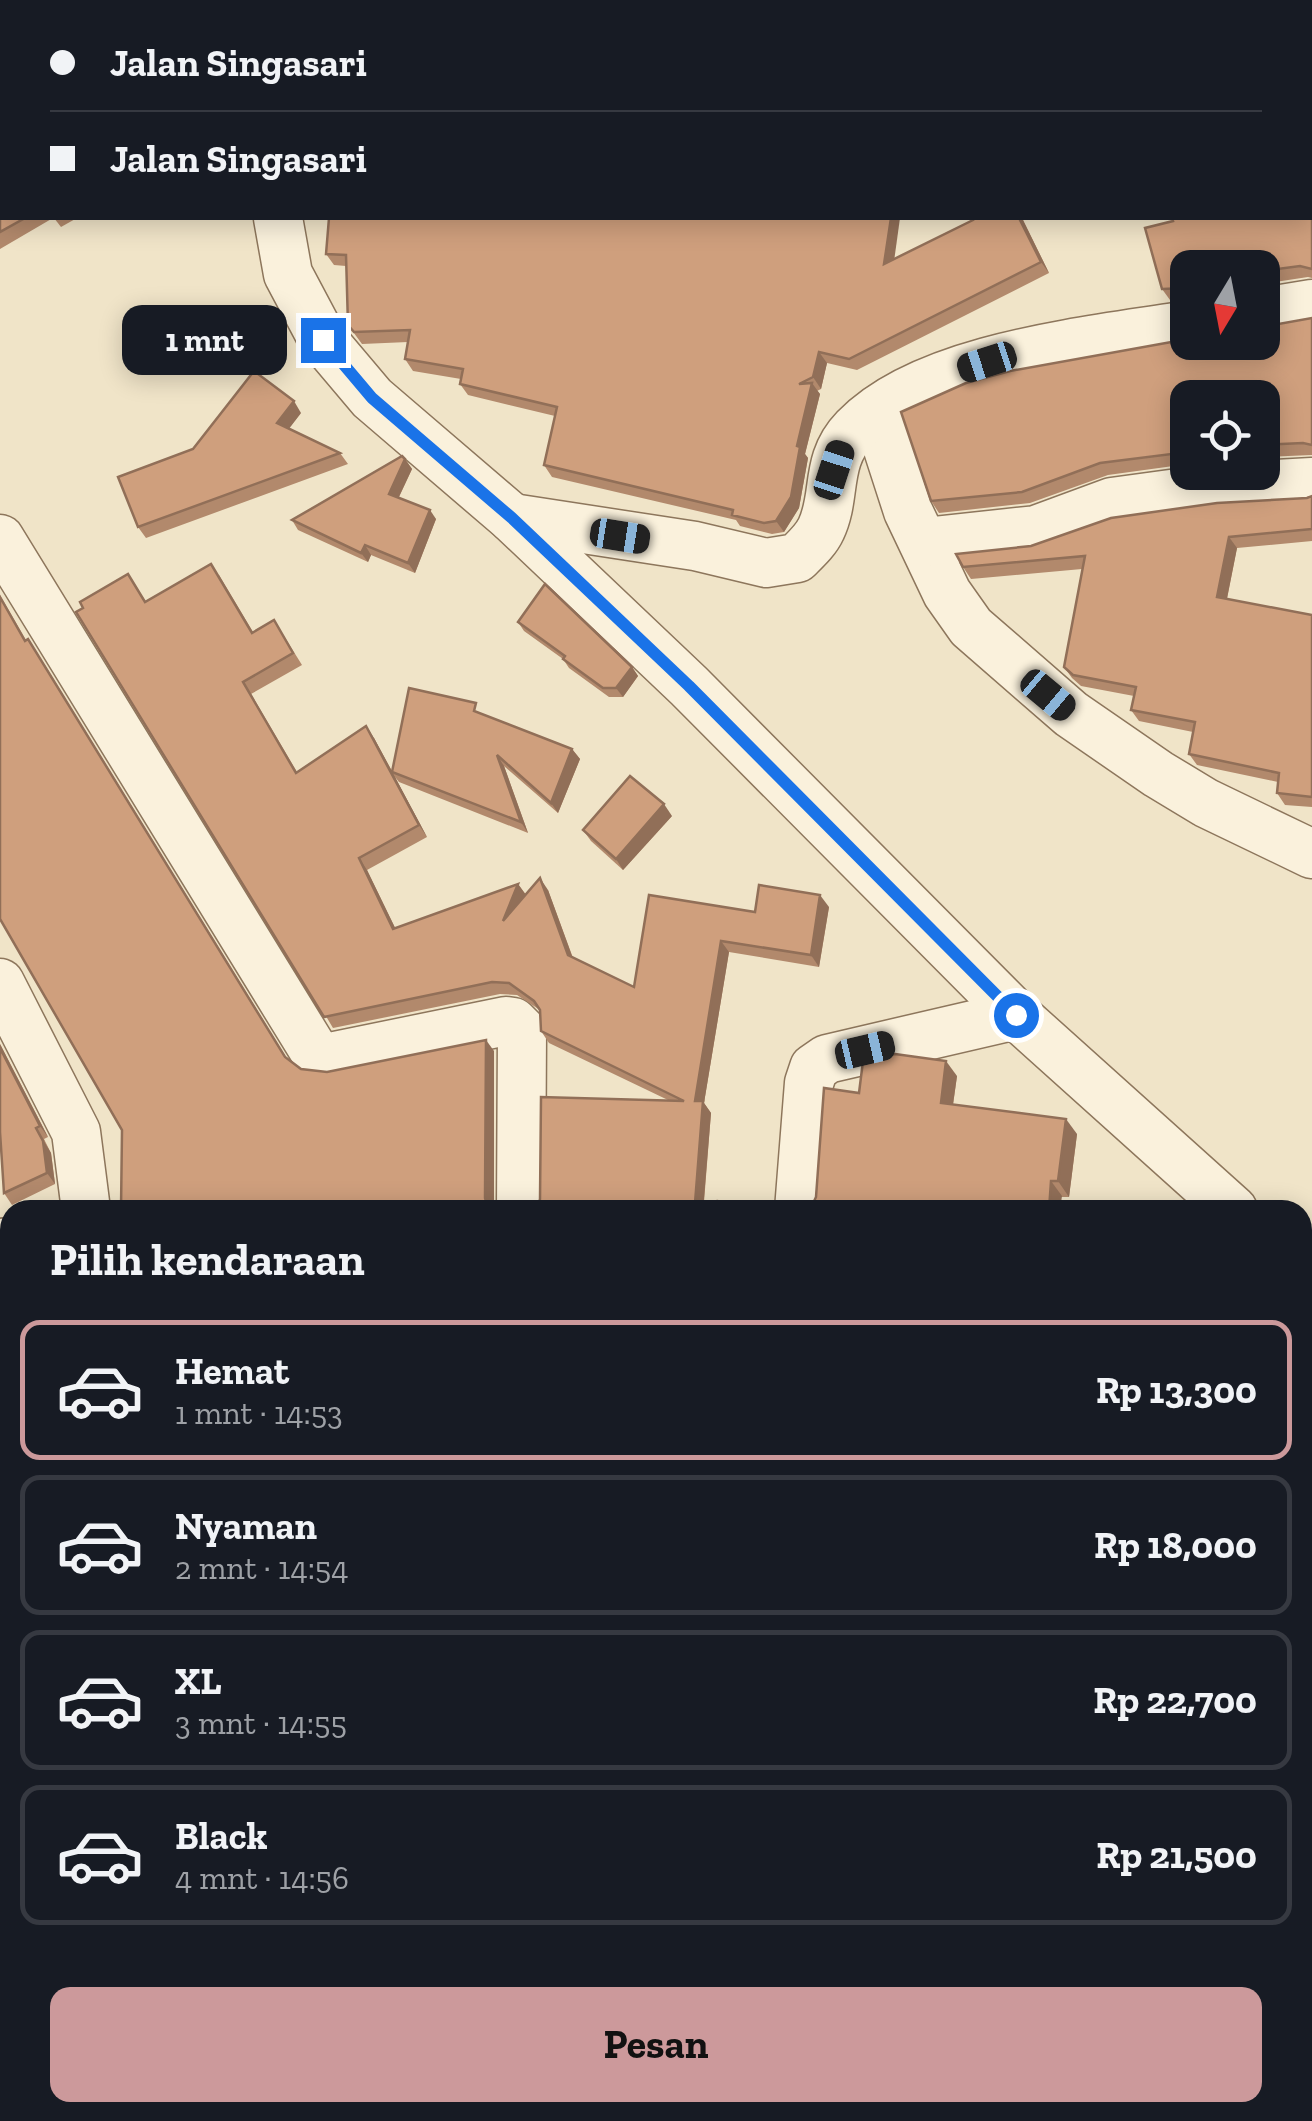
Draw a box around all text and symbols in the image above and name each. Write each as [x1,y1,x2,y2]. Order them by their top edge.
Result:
text: Jalan Singasari [110,40,367,86]
text: Jalan Singasari [110,136,367,182]
north arrow [1170,250,1280,360]
map controls [1170,250,1280,490]
callout: 1 mnt [123,305,288,375]
route end [301,318,346,363]
text: 1 mnt [165,321,244,359]
car [954,338,1020,386]
button: locate [1170,380,1280,490]
car [810,437,858,503]
car [588,516,652,556]
car [1015,664,1081,726]
route start [994,993,1039,1038]
car [832,1029,898,1071]
text: Pilih kendaraan [50,1233,365,1287]
icon: car [55,1345,145,1435]
text: Hemat [175,1348,289,1394]
text: Rp 13,300 [1096,1367,1257,1413]
text: 1 mnt · 14:53 [175,1394,343,1432]
icon: car [55,1500,145,1590]
text: Nyaman [175,1503,317,1549]
text: Rp 18,000 [1094,1522,1257,1568]
text: 2 mnt · 14:54 [175,1549,348,1587]
icon: car [55,1655,145,1745]
text: XL [175,1658,222,1704]
text: Rp 22,700 [1093,1677,1257,1723]
text: 3 mnt · 14:55 [175,1704,347,1742]
icon: car [55,1810,145,1900]
text: Black [175,1813,268,1859]
text: Rp 21,500 [1096,1832,1257,1878]
text: 4 mnt · 14:56 [175,1859,349,1897]
button: Pesan [50,1987,1262,2102]

